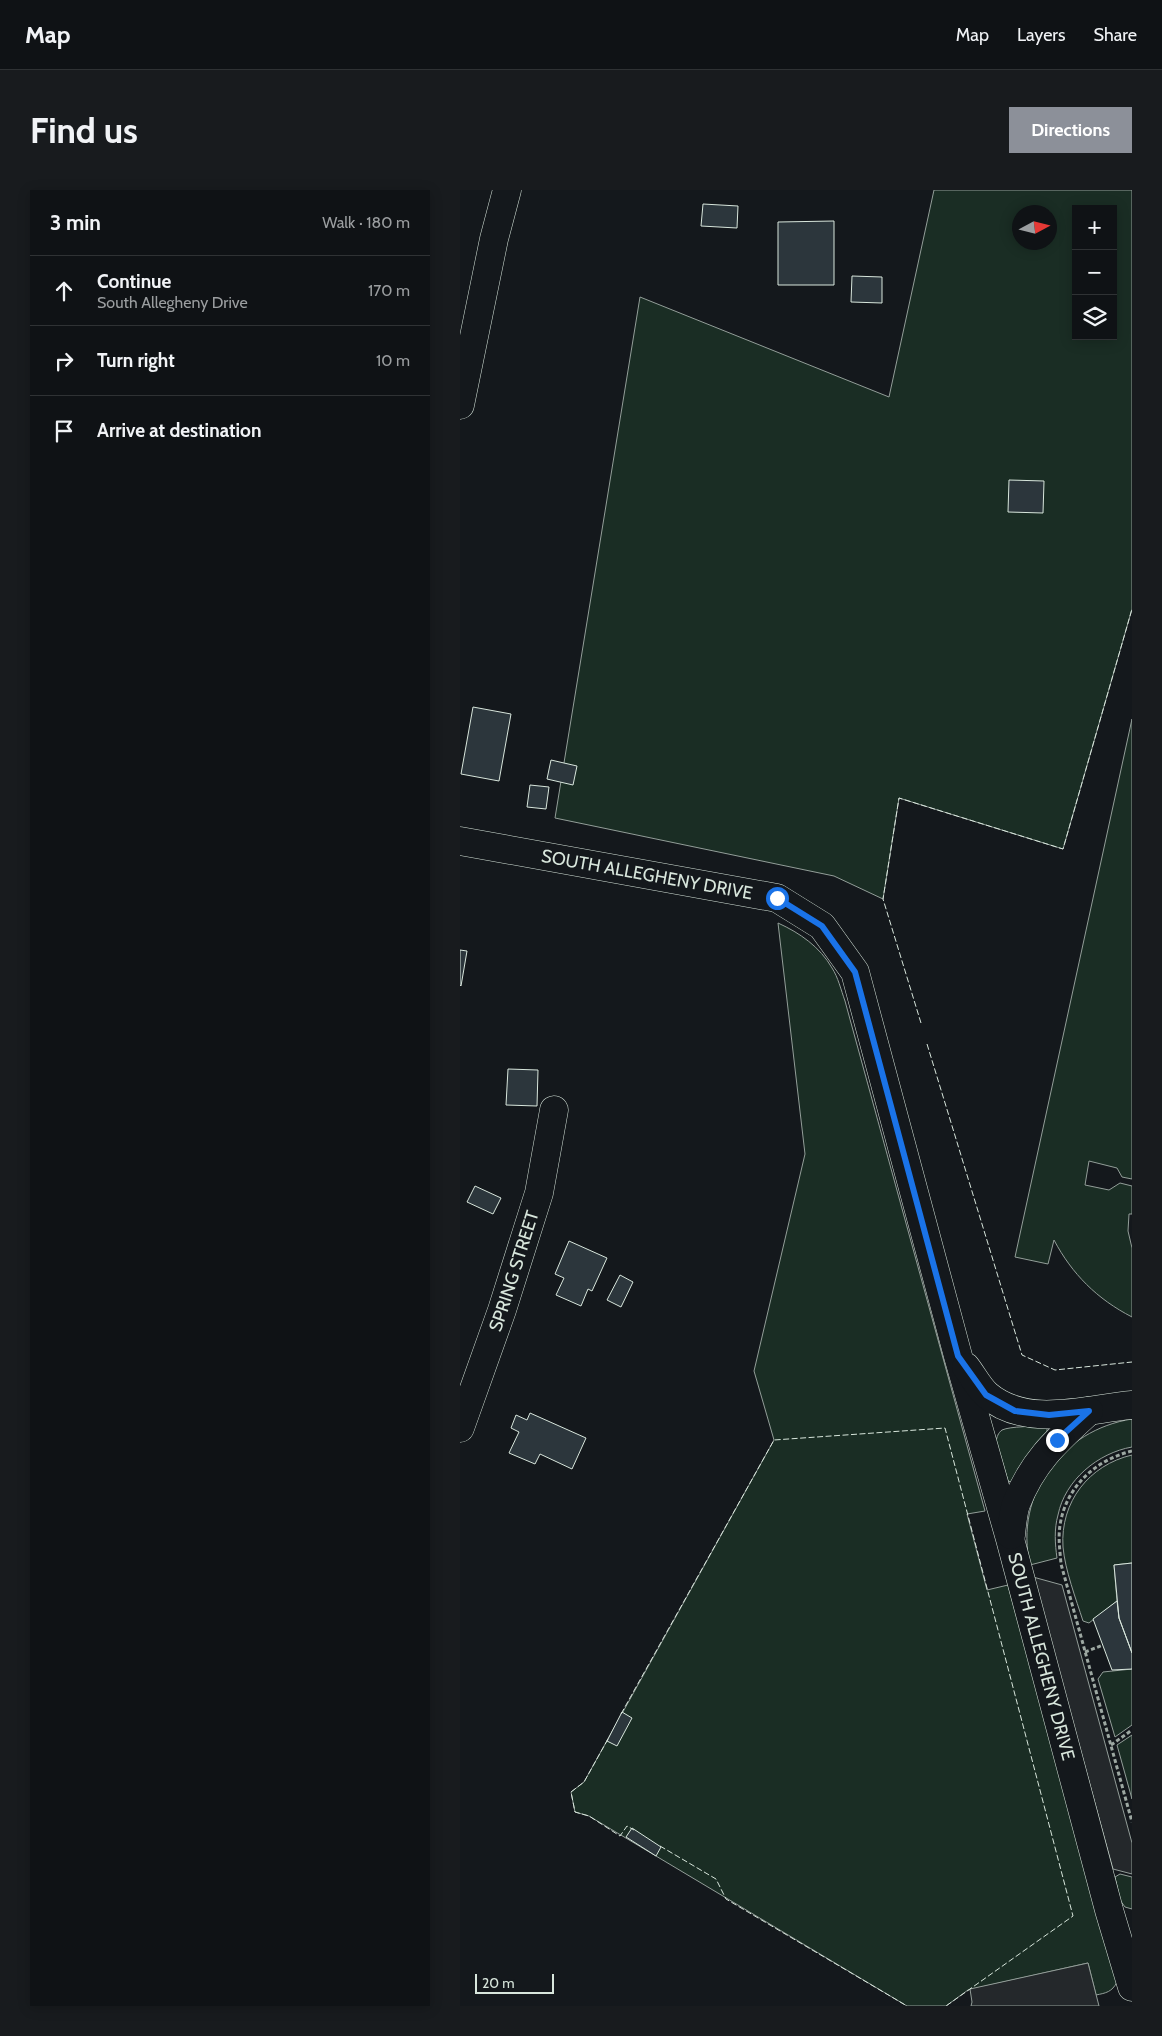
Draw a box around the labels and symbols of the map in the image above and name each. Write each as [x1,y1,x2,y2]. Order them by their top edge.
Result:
north arrow [1012,205,1057,250]
street label: SOUTH ALLEGHENY DRIVE [540,845,754,904]
route start [766,887,789,910]
street label: SPRING STREET [484,1208,544,1335]
route end [1046,1429,1069,1452]
street label: SOUTH ALLEGHENY DRIVE [1003,1550,1080,1763]
scale bar [475,1971,554,1994]

